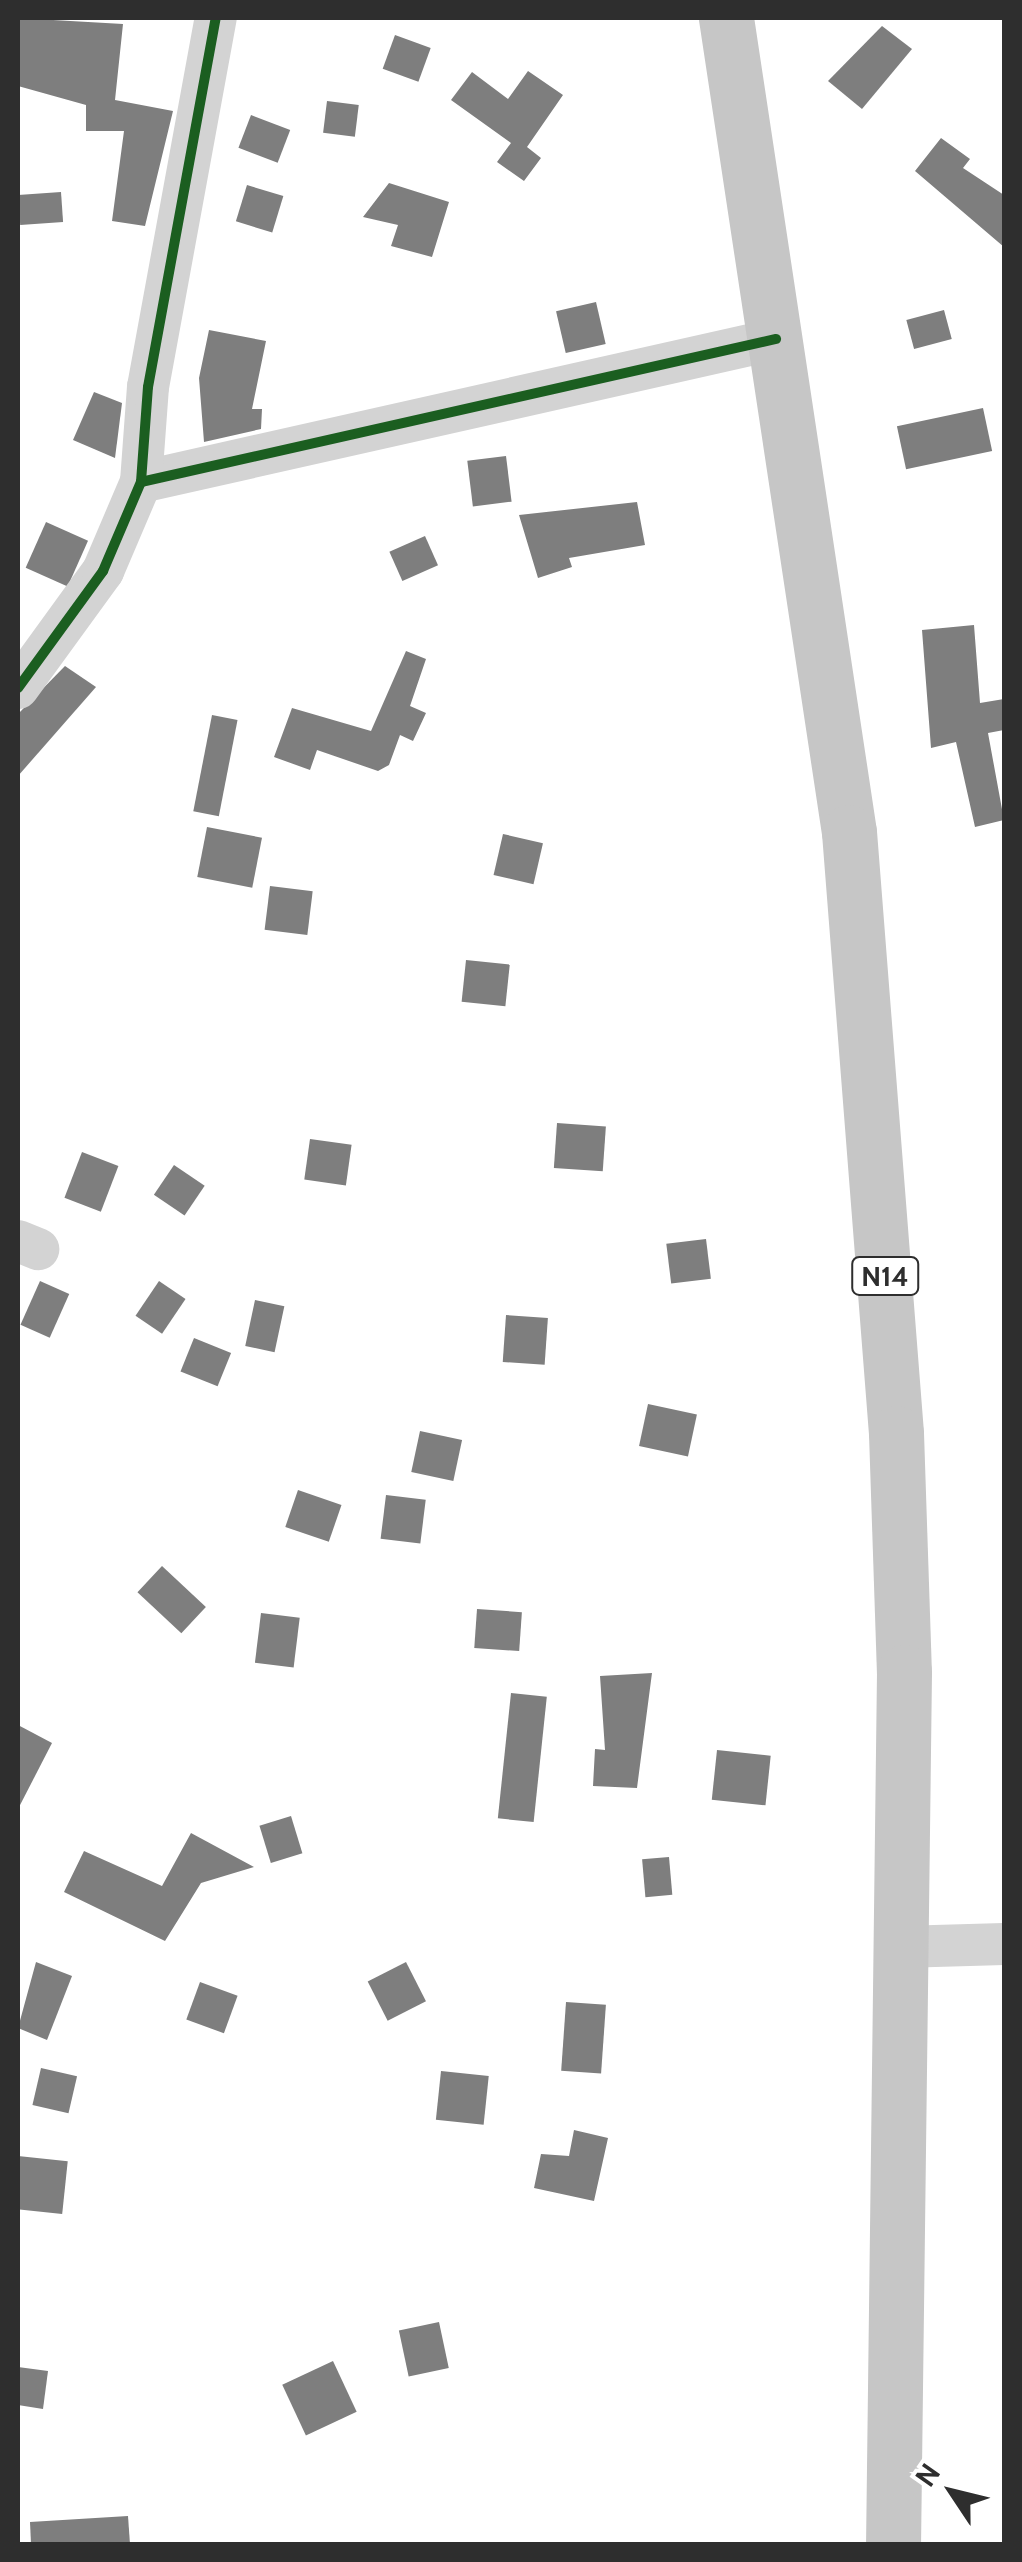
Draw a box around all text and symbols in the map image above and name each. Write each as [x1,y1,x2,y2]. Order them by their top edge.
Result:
road number: N14 [850,1253,920,1299]
north arrow [902,2442,1002,2542]
text: N [908,2457,947,2493]

